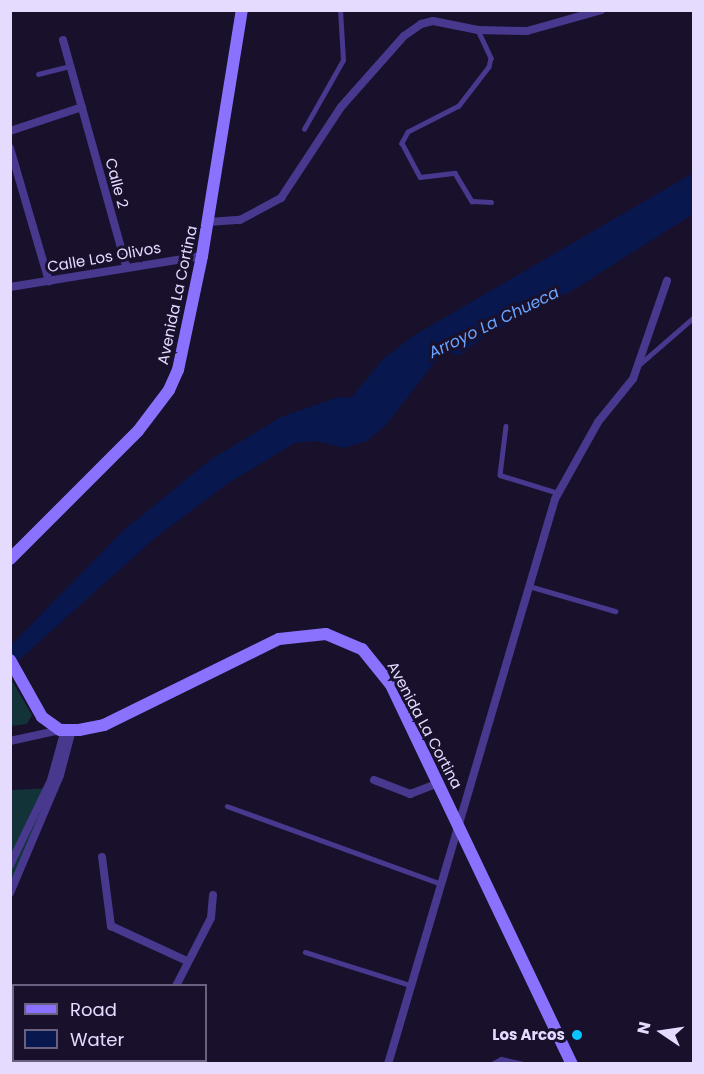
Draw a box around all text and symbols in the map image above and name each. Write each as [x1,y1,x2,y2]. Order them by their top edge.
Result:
street label: Calle 2 [102,156,132,210]
street label: Avenida La Cortina [153,224,201,366]
street label: Calle Los Olivos [46,238,162,276]
water label: Arroyo La Chueca [426,283,562,363]
street label: Avenida La Cortina [384,658,466,792]
legend [12,984,207,1062]
text: Road [70,997,117,1022]
north arrow [632,1002,692,1062]
text: N [631,1019,657,1036]
place label: Los Arcos [492,1026,565,1044]
text: Water [70,1027,124,1052]
marker: Los Arcos [570,1028,584,1042]

